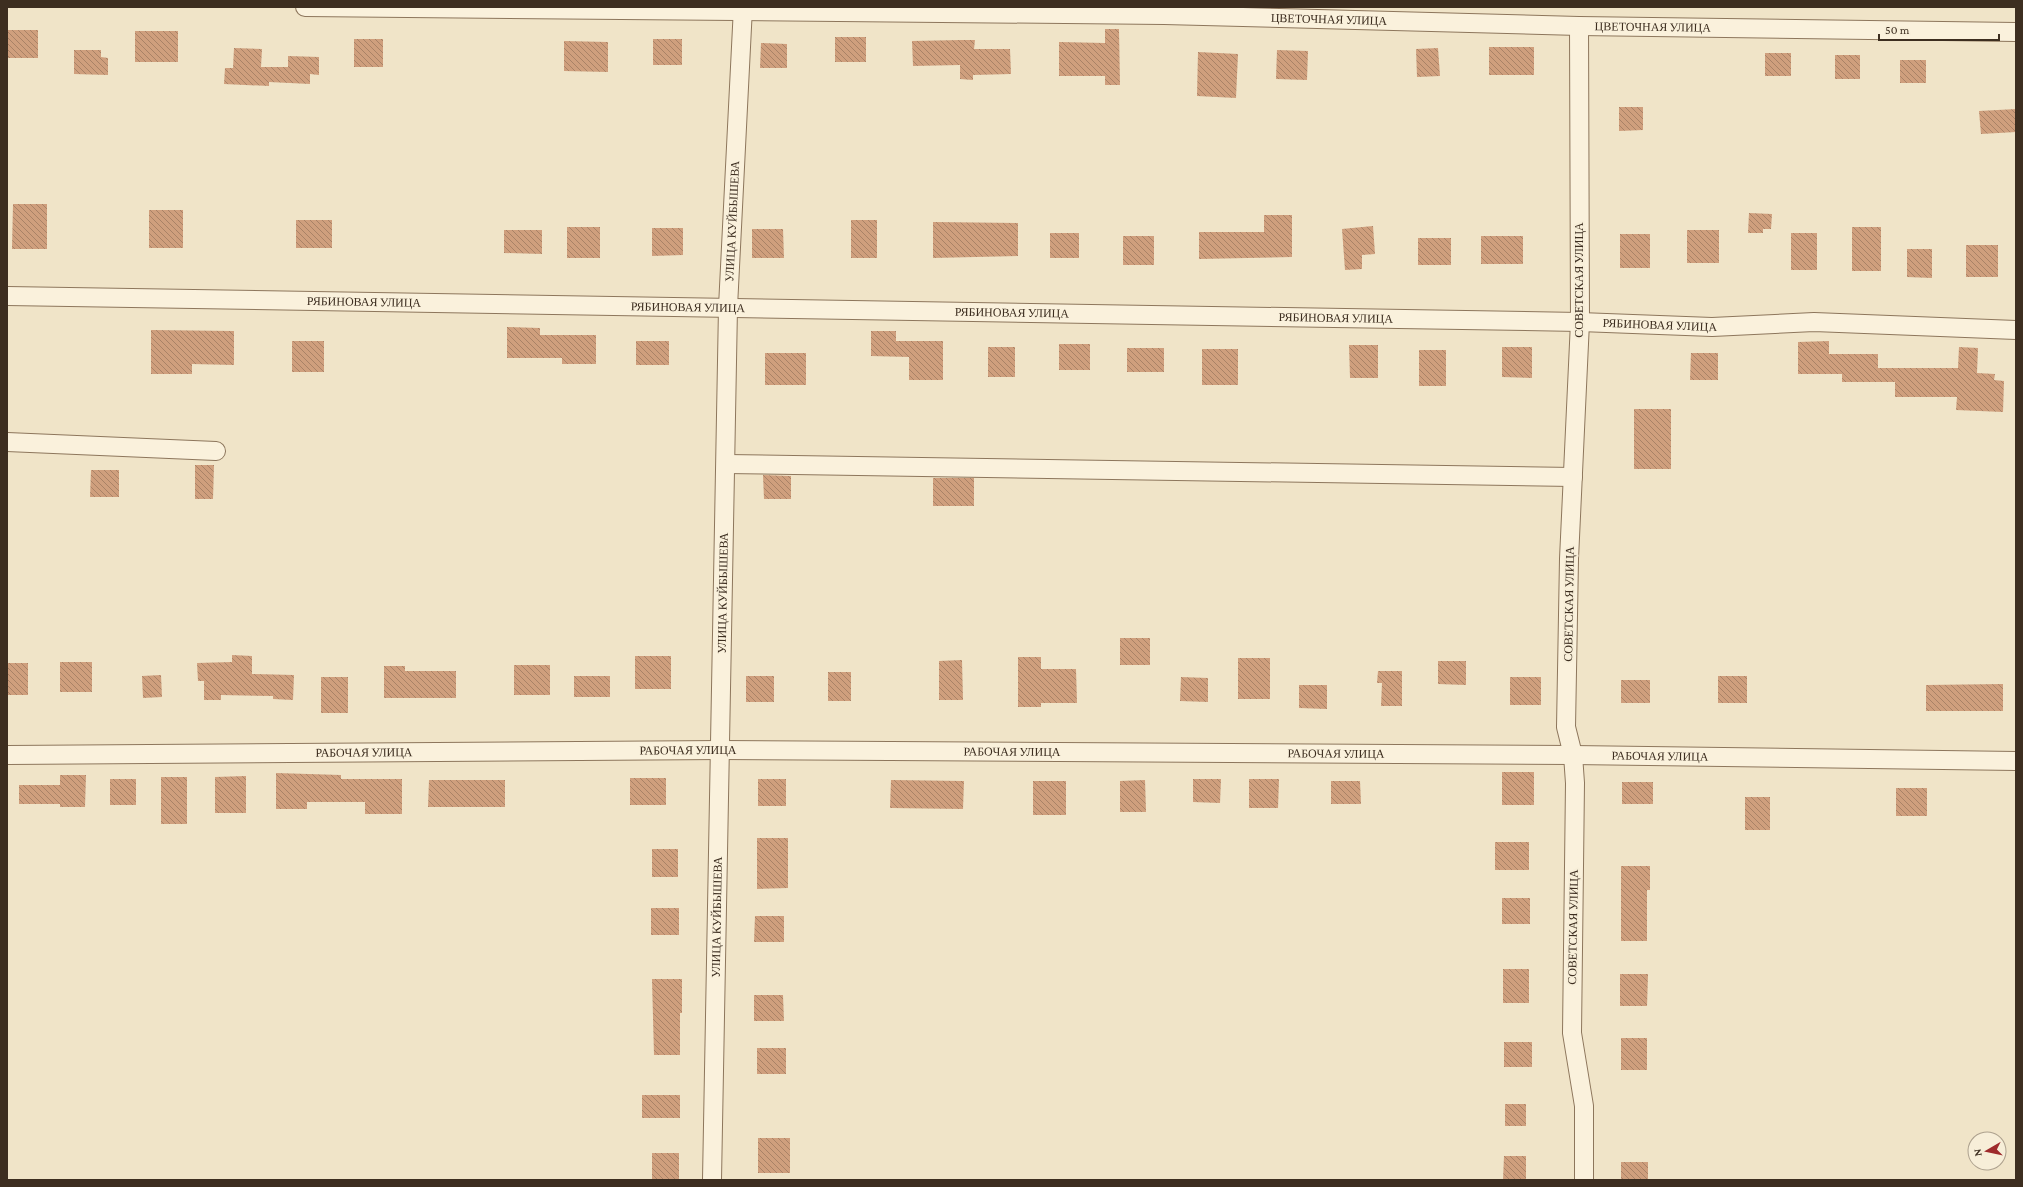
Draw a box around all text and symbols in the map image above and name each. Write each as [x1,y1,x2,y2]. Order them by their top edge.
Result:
street label: ЦВЕТОЧНАЯ УЛИЦА [1271,11,1388,28]
scale bar [1879,16,1999,42]
street label: ЦВЕТОЧНАЯ УЛИЦА [1595,19,1711,35]
text: 50 m [1885,23,1910,37]
street label: УЛИЦА КУЙБЫШЕВА [722,160,742,282]
street label: СОВЕТСКАЯ УЛИЦА [1572,222,1586,338]
street label: РЯБИНОВАЯ УЛИЦА [307,294,422,310]
street label: РЯБИНОВАЯ УЛИЦА [631,299,746,315]
street label: РЯБИНОВАЯ УЛИЦА [955,305,1069,321]
street label: РЯБИНОВАЯ УЛИЦА [1279,310,1393,326]
street label: РЯБИНОВАЯ УЛИЦА [1602,316,1718,334]
street label: УЛИЦА КУЙБЫШЕВА [715,532,731,654]
street label: СОВЕТСКАЯ УЛИЦА [1561,546,1577,662]
street label: РАБОЧАЯ УЛИЦА [639,743,737,758]
street label: РАБОЧАЯ УЛИЦА [963,744,1061,759]
street label: РАБОЧАЯ УЛИЦА [315,745,413,760]
street label: РАБОЧАЯ УЛИЦА [1287,746,1385,761]
street label: РАБОЧАЯ УЛИЦА [1611,749,1709,764]
street label: УЛИЦА КУЙБЫШЕВА [709,856,725,978]
street label: СОВЕТСКАЯ УЛИЦА [1565,869,1581,985]
north arrow [1967,1131,2007,1171]
text: N [1971,1147,1984,1157]

